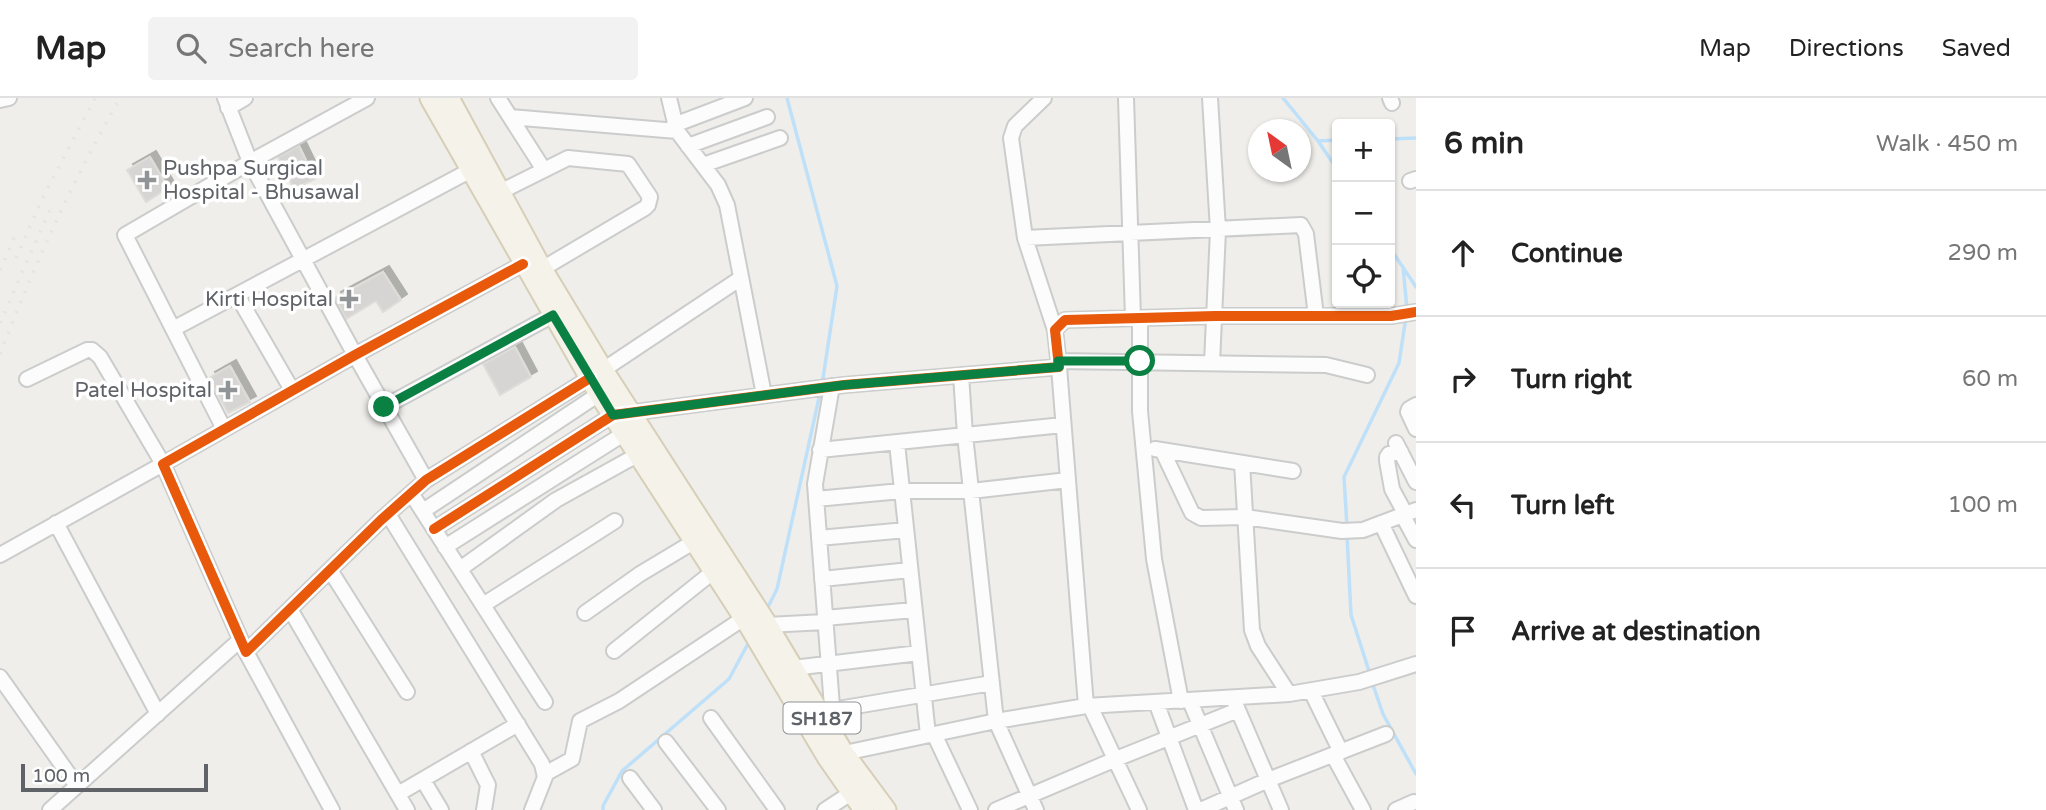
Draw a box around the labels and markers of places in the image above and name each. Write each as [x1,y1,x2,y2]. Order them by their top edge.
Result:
place label: Pushpa Surgical Hospital - Bhusawal [163,156,360,205]
marker: Pushpa Surgical Hospital - Bhusawal [137,170,157,190]
place label: Kirti Hospital [205,287,333,312]
marker: Kirti Hospital [339,289,359,309]
place label: Patel Hospital [74,378,212,403]
marker: Patel Hospital [218,380,238,400]

